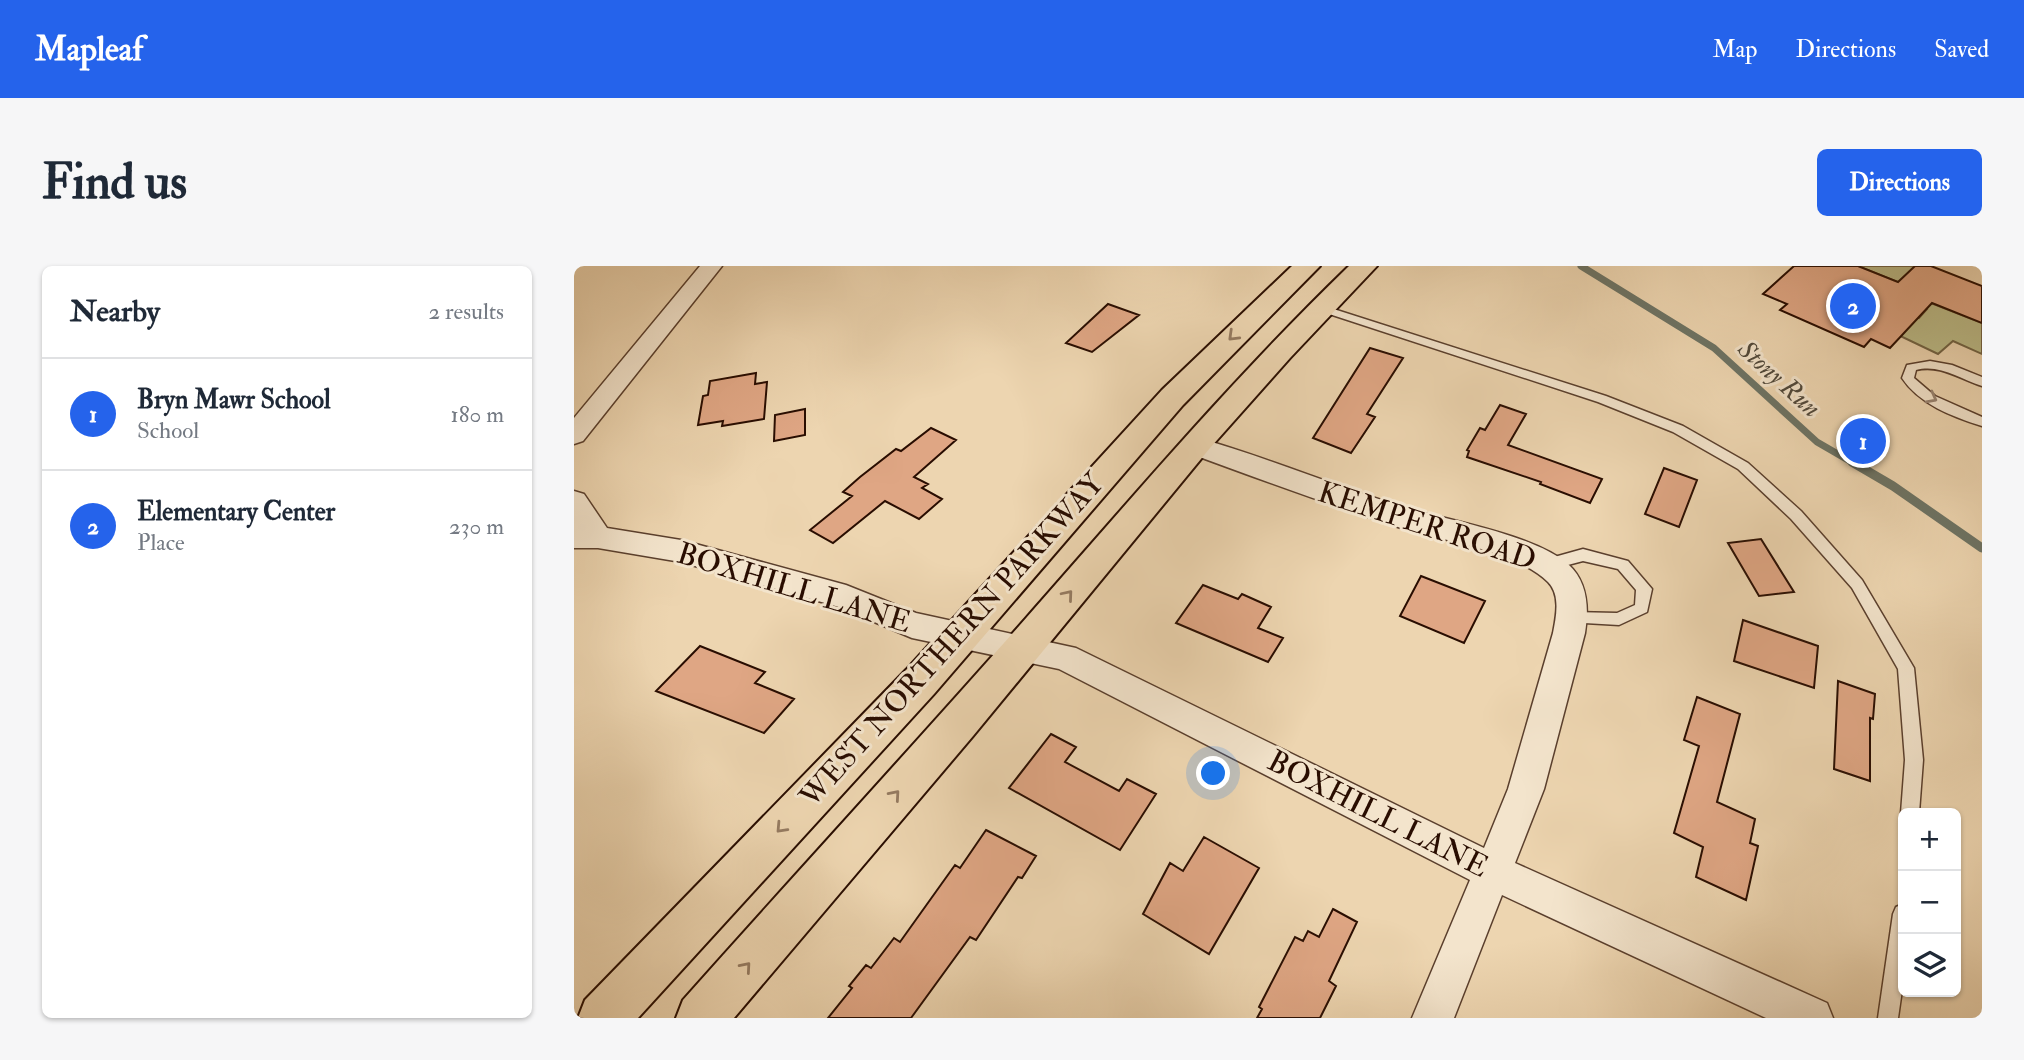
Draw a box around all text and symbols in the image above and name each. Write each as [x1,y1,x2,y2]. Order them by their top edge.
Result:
text: Mapleaf [35,29,143,70]
text: Map [1712,34,1757,65]
text: Directions [1795,34,1896,65]
text: Saved [1934,34,1989,65]
button: Directions [1817,149,1982,216]
text: Find us [42,152,187,213]
pin: 2 [1830,280,1876,332]
text: Nearby [70,293,160,330]
text: 2 results [429,297,504,326]
one-way arrow [1228,327,1241,340]
water label: Stony Run [1730,333,1827,424]
text: Bryn Mawr School [137,384,331,416]
one-way arrow [1925,390,1937,403]
text: 1 [89,400,97,429]
text: 180 m [451,400,504,429]
pin: 1 [1840,415,1886,467]
text: School [137,416,199,445]
street label: WEST NORTHERN PARKWAY [791,464,1113,816]
street label: KEMPER ROAD [1313,473,1541,579]
text: Elementary Center [137,496,335,528]
text: 2 [87,512,99,541]
text: 230 m [449,512,504,541]
text: Place [137,528,185,557]
street label: BOXHILL LANE [673,535,915,641]
one-way arrow [1060,591,1072,604]
street label: BOXHILL LANE [1261,742,1495,886]
your location [1196,756,1230,790]
one-way arrow [887,790,899,803]
map controls [1898,808,1961,997]
button: + [1898,808,1961,871]
one-way arrow [776,820,789,833]
button: − [1898,871,1961,934]
button: layers [1898,934,1961,997]
one-way arrow [738,962,750,975]

